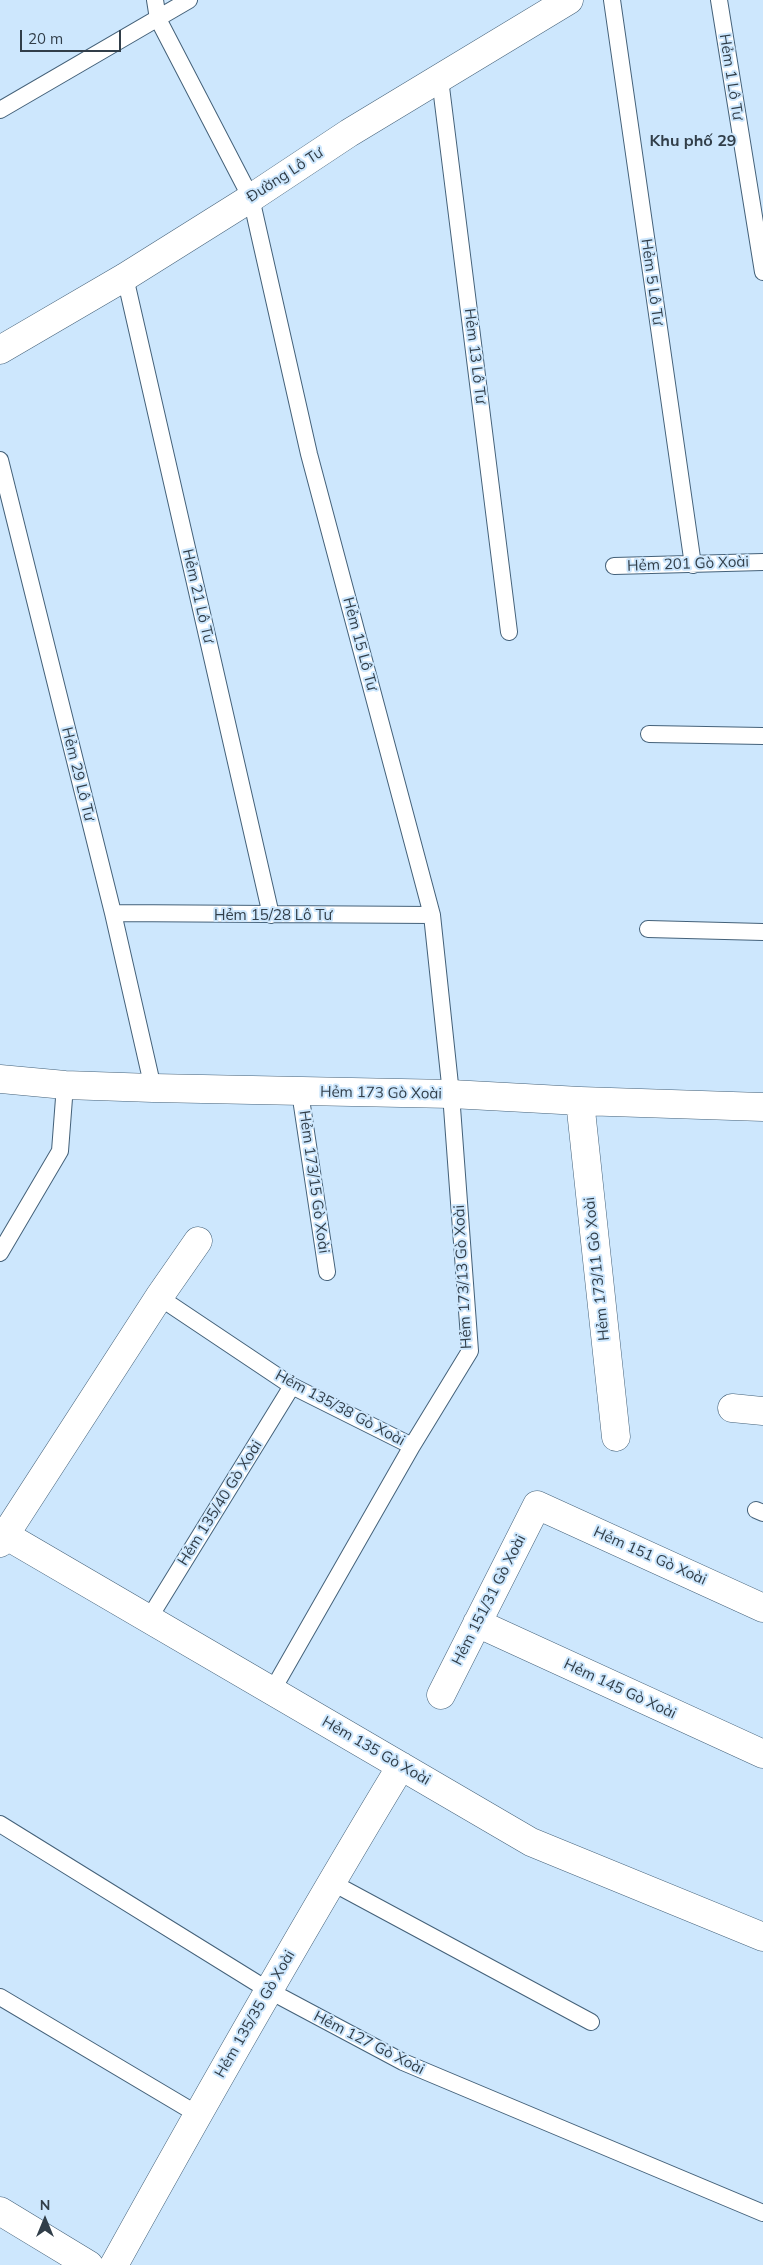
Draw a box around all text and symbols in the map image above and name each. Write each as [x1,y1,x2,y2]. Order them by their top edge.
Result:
scale bar [22,20,124,52]
text: 20 m [28,29,63,48]
street label: Hẻm 1 Lô Tư [715,33,747,121]
district label: Khu phố 29 [650,131,736,151]
street label: Đường Lô Tư [243,144,327,206]
street label: Hẻm 5 Lô Tư [637,238,667,326]
street label: Hẻm 13 Lô Tư [460,307,490,405]
street label: Hẻm 21 Lô Tư [178,547,218,645]
street label: Hẻm 201 Gò Xoài [627,553,749,575]
street label: Hẻm 15 Lô Tư [339,595,381,693]
street label: Hẻm 29 Lô Tư [58,725,98,823]
street label: Hẻm 15/28 Lô Tư [214,906,332,924]
street label: Hẻm 173 Gò Xoài [320,1083,442,1103]
street label: Hẻm 173/15 Gò Xoài [295,1109,333,1255]
street label: Hẻm 173/11 Gò Xoài [581,1196,613,1342]
street label: Hẻm 173/13 Gò Xoài [450,1205,476,1349]
street label: Hẻm 135/38 Gò Xoài [272,1366,408,1450]
street label: Hẻm 135/40 Gò Xoài [174,1437,266,1569]
street label: Hẻm 151 Gò Xoài [591,1523,709,1589]
street label: Hẻm 151/31 Gò Xoài [448,1532,530,1668]
street label: Hẻm 145 Gò Xoài [561,1655,679,1723]
street label: Hẻm 135 Gò Xoài [319,1713,433,1789]
street label: Hẻm 135/35 Gò Xoài [211,1947,299,2081]
street label: Hẻm 127 Gò Xoài [311,2007,427,2079]
north arrow [20,2195,70,2245]
text: N [40,2196,50,2214]

